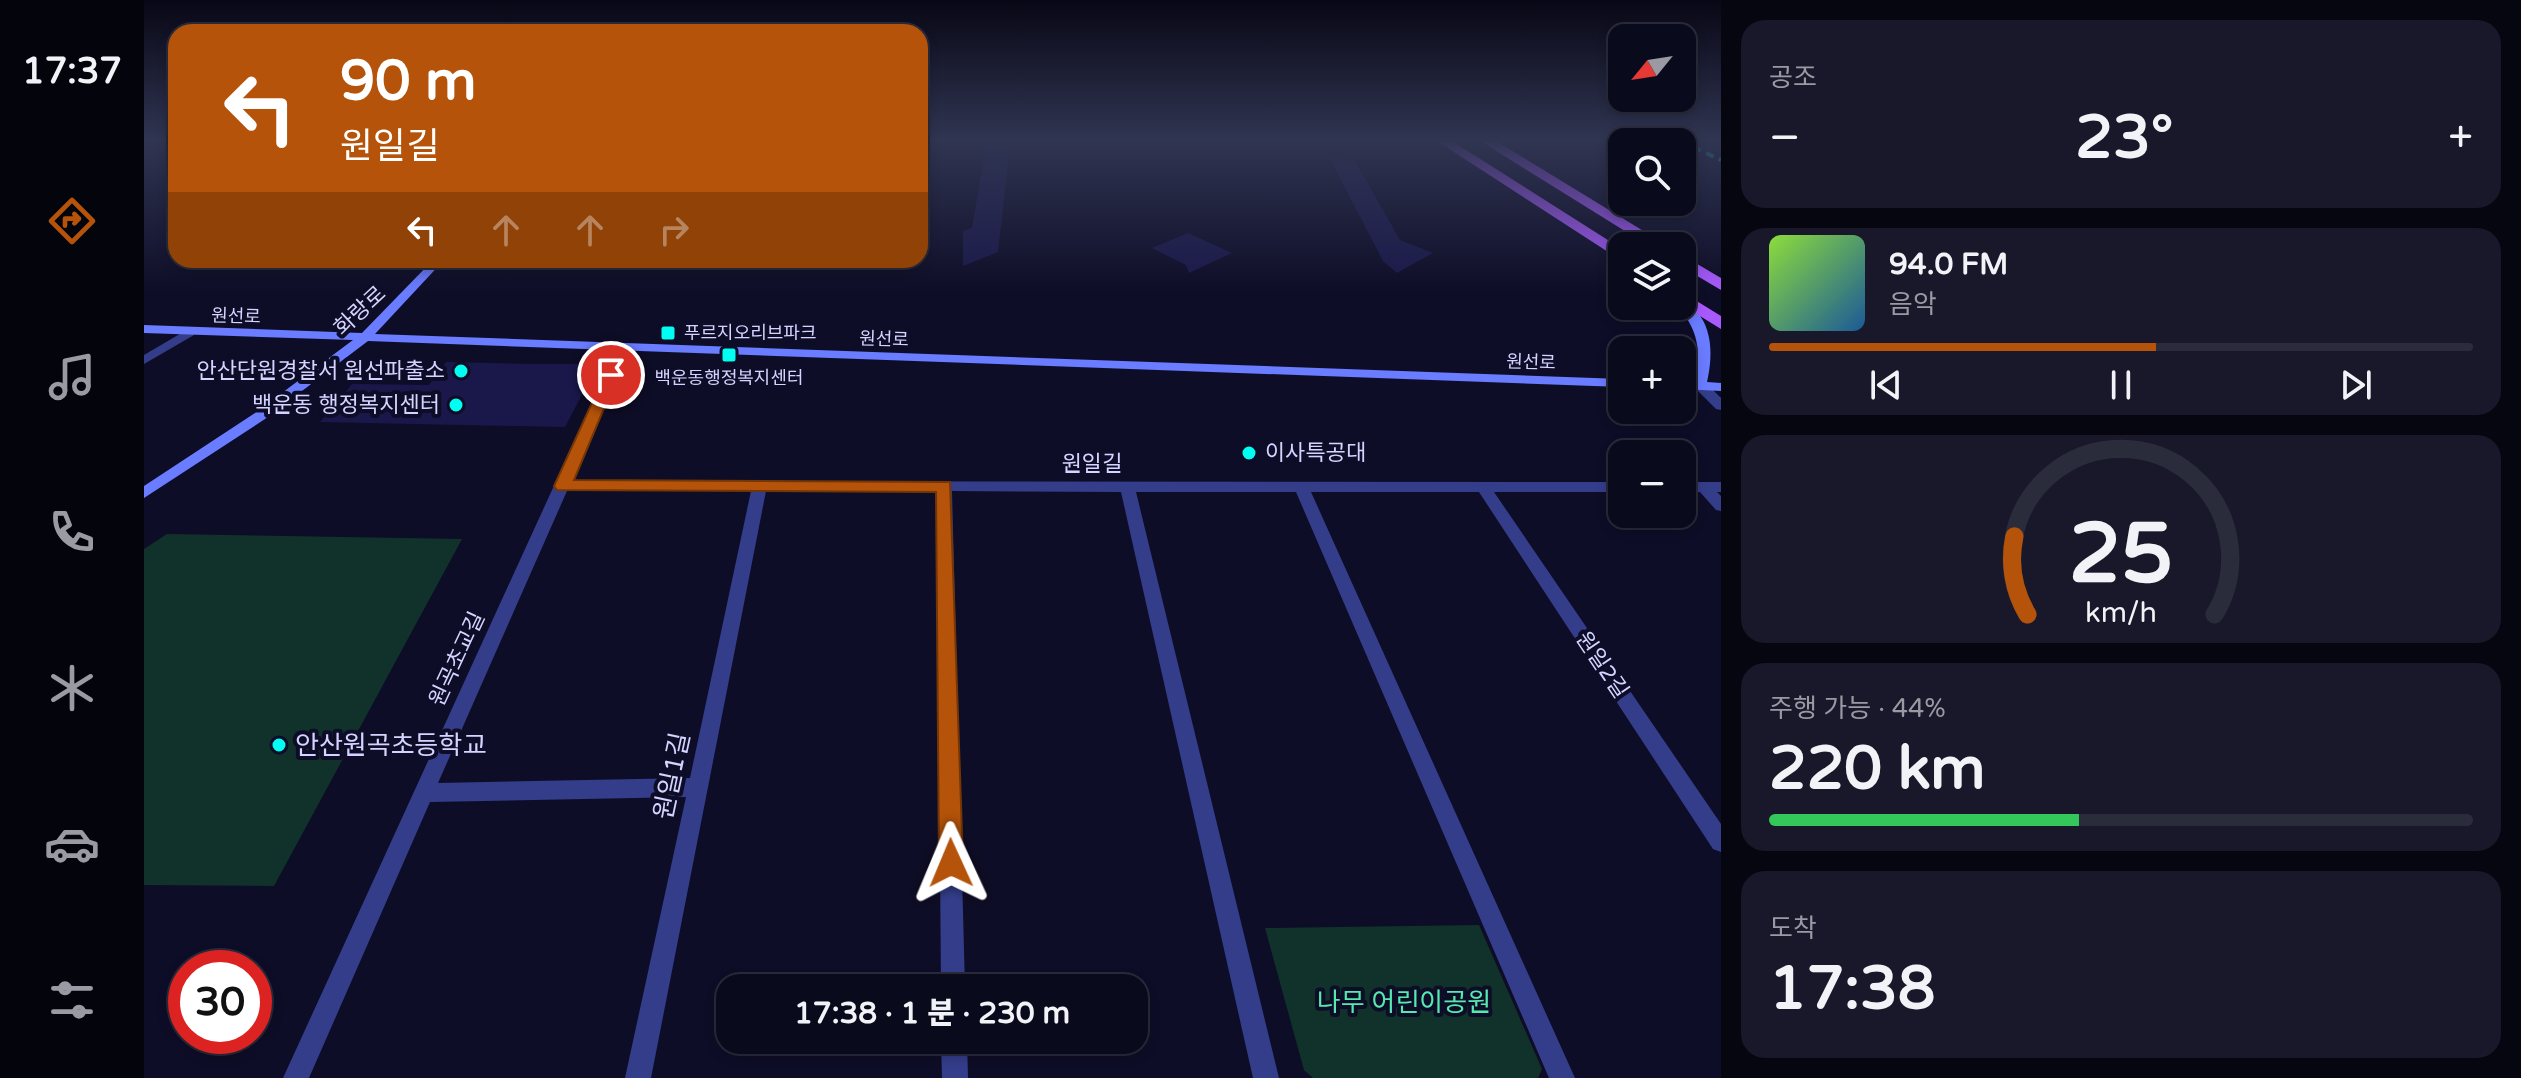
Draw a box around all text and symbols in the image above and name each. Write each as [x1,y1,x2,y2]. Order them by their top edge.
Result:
north arrow [1608,24,1696,112]
map controls [1608,24,1696,528]
text: 90 m [340,48,476,115]
text: 17:37 [22,50,122,93]
icon: left [208,56,312,160]
text: 공조 [1769,62,1817,93]
text: 23° [2075,102,2173,174]
text: − [1769,112,1800,165]
text: + [2448,112,2473,165]
text: 원일길 [340,125,439,168]
button: search [1608,128,1696,216]
icon: directions [44,193,100,249]
icon: left [400,208,444,252]
icon: ahead [484,208,528,252]
icon: ahead [568,208,612,252]
icon: right [652,208,696,252]
button: layers [1608,232,1696,320]
text: 94.0 FM [1889,246,2008,283]
street label: 화랑로 [329,281,391,341]
text: 음악 [1889,289,1937,320]
street label: 원선로 [211,304,261,328]
place label: 푸르지오리브파크 [684,322,816,344]
marker: 푸르지오리브파크 [659,324,677,342]
street label: 원선로 [859,327,909,351]
button: + [1608,336,1696,424]
pin [577,341,645,409]
marker: 백운동행정복지센터 [720,346,738,364]
icon: music [44,349,100,405]
street label: 원선로 [1506,350,1556,374]
icon: arrive [589,353,633,397]
place label: 안산단원경찰서 원선파출소 [196,358,445,384]
marker: 안산단원경찰서 원선파출소 [452,362,470,380]
icon: previous [1864,363,1908,407]
icon: pause [2099,363,2143,407]
icon: next [2334,363,2378,407]
place label: 백운동행정복지센터 [654,367,804,389]
place label: 백운동 행정복지센터 [252,392,440,418]
marker: 백운동 행정복지센터 [447,396,465,414]
place label: 이사특공대 [1265,440,1366,466]
button: − [1608,440,1696,528]
marker: 이사특공대 [1240,444,1258,462]
street label: 원일길 [1062,451,1122,477]
icon: phone [44,504,100,560]
text: 25 [2069,505,2173,605]
text: km/h [2085,596,2157,630]
street label: 원곡초교길 [424,608,490,710]
street label: 원일2길 [1570,627,1634,703]
icon: climate [44,660,100,716]
text: 주행 가능 · 44% [1769,693,1946,724]
place label: 안산원곡초등학교 [295,730,486,761]
street label: 원일1길 [648,730,696,822]
text: 220 km [1769,733,1985,805]
marker: 안산원곡초등학교 [270,736,288,754]
icon: car [44,816,100,872]
position arrow [909,821,993,905]
text: 도착 [1769,913,1817,944]
speed limit sign: 30 [168,950,272,1054]
text: 17:38 [1769,953,1935,1025]
icon: filters [44,972,100,1028]
park label: 나무 어린이공원 [1317,987,1491,1018]
text: 17:38 · 1 분 · 230 m [794,995,1070,1032]

